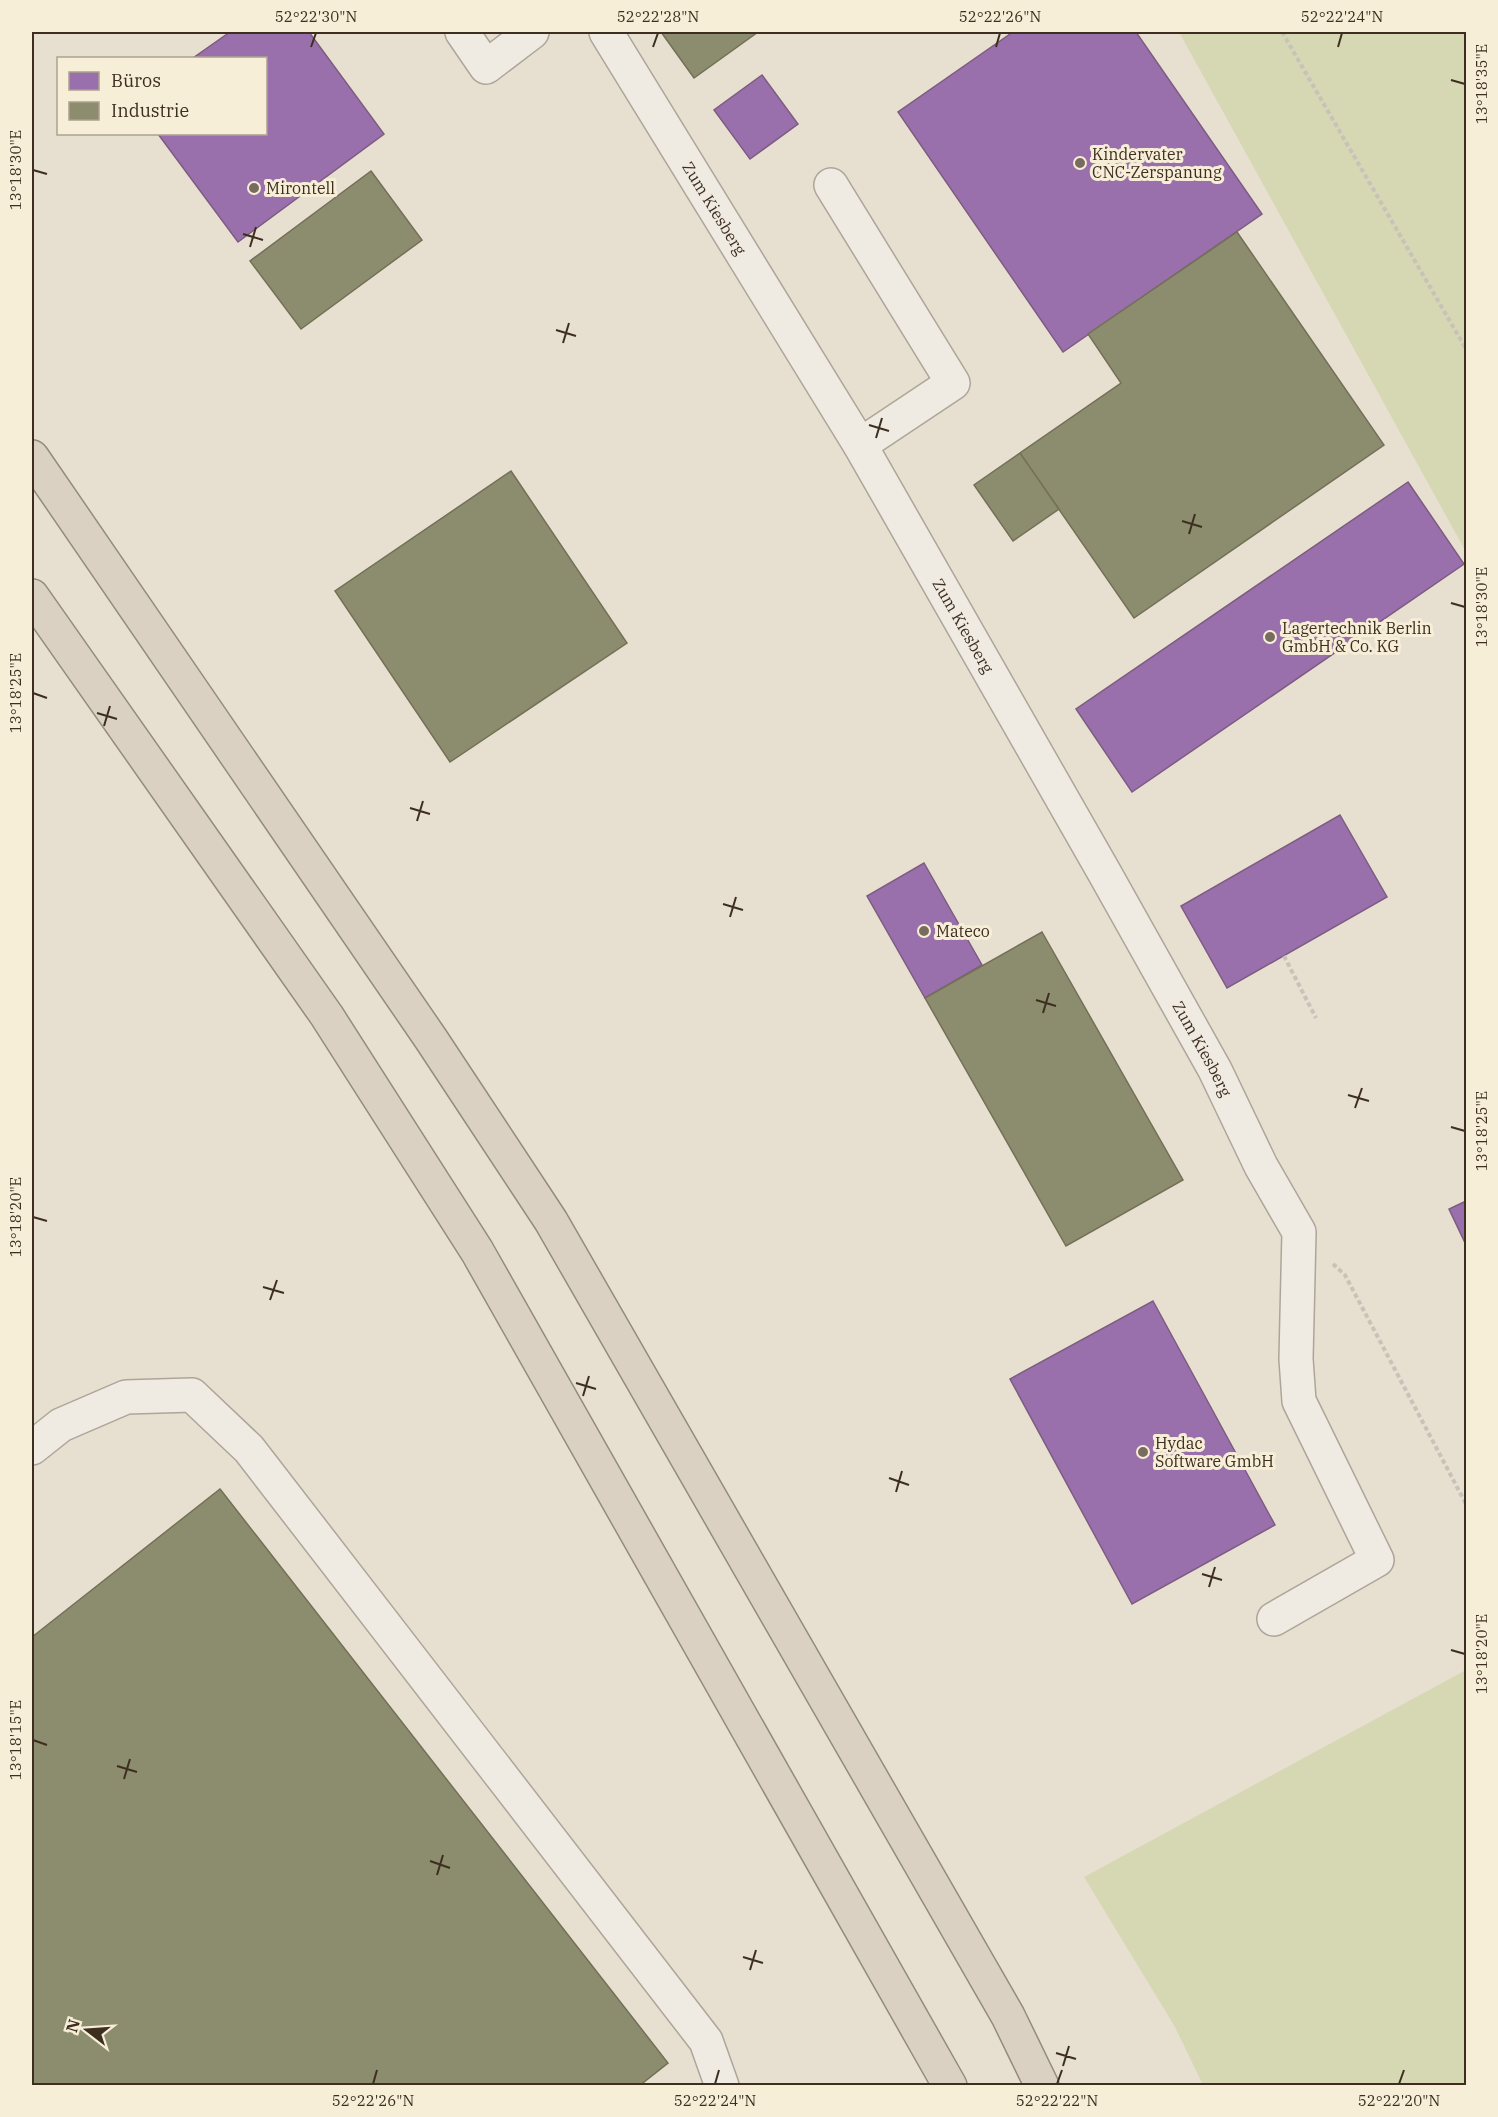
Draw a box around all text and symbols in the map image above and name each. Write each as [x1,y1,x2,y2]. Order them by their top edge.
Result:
text: 52°22'30"N [275,7,357,26]
text: 52°22'28"N [617,7,699,26]
text: 52°22'26"N [959,7,1041,26]
text: 52°22'24"N [1301,7,1383,26]
text: 13°18'35"E [1472,44,1491,124]
legend [57,57,267,135]
text: Büros [111,69,161,92]
text: Industrie [111,99,189,122]
text: 13°18'30"E [6,130,25,210]
place label: Kindervater CNC-Zerspanung [1092,144,1222,182]
marker: Kindervater CNC-Zerspanung [1073,156,1087,170]
street label: Zum Kiesberg [678,158,751,259]
place label: Mirontell [266,178,335,198]
marker: Mirontell [247,181,261,195]
text: 13°18'30"E [1472,567,1491,647]
street label: Zum Kiesberg [928,575,998,677]
place label: Lagertechnik Berlin GmbH & Co. KG [1282,618,1432,656]
marker: Lagertechnik Berlin GmbH & Co. KG [1263,630,1277,644]
text: 13°18'25"E [6,653,25,733]
place label: Mateco [936,921,990,941]
marker: Mateco [917,924,931,938]
street label: Zum Kiesberg [1168,997,1236,1100]
text: 13°18'25"E [1472,1091,1491,1171]
text: 13°18'20"E [6,1177,25,1257]
place label: Hydac Software GmbH [1155,1433,1274,1471]
marker: Hydac Software GmbH [1136,1445,1150,1459]
text: 13°18'20"E [1472,1614,1491,1694]
text: 13°18'15"E [6,1700,25,1780]
north arrow [57,2000,117,2060]
text: N [61,2017,84,2035]
text: 52°22'26"N [332,2091,414,2110]
text: 52°22'24"N [674,2091,756,2110]
text: 52°22'22"N [1016,2091,1098,2110]
text: 52°22'20"N [1358,2091,1440,2110]

